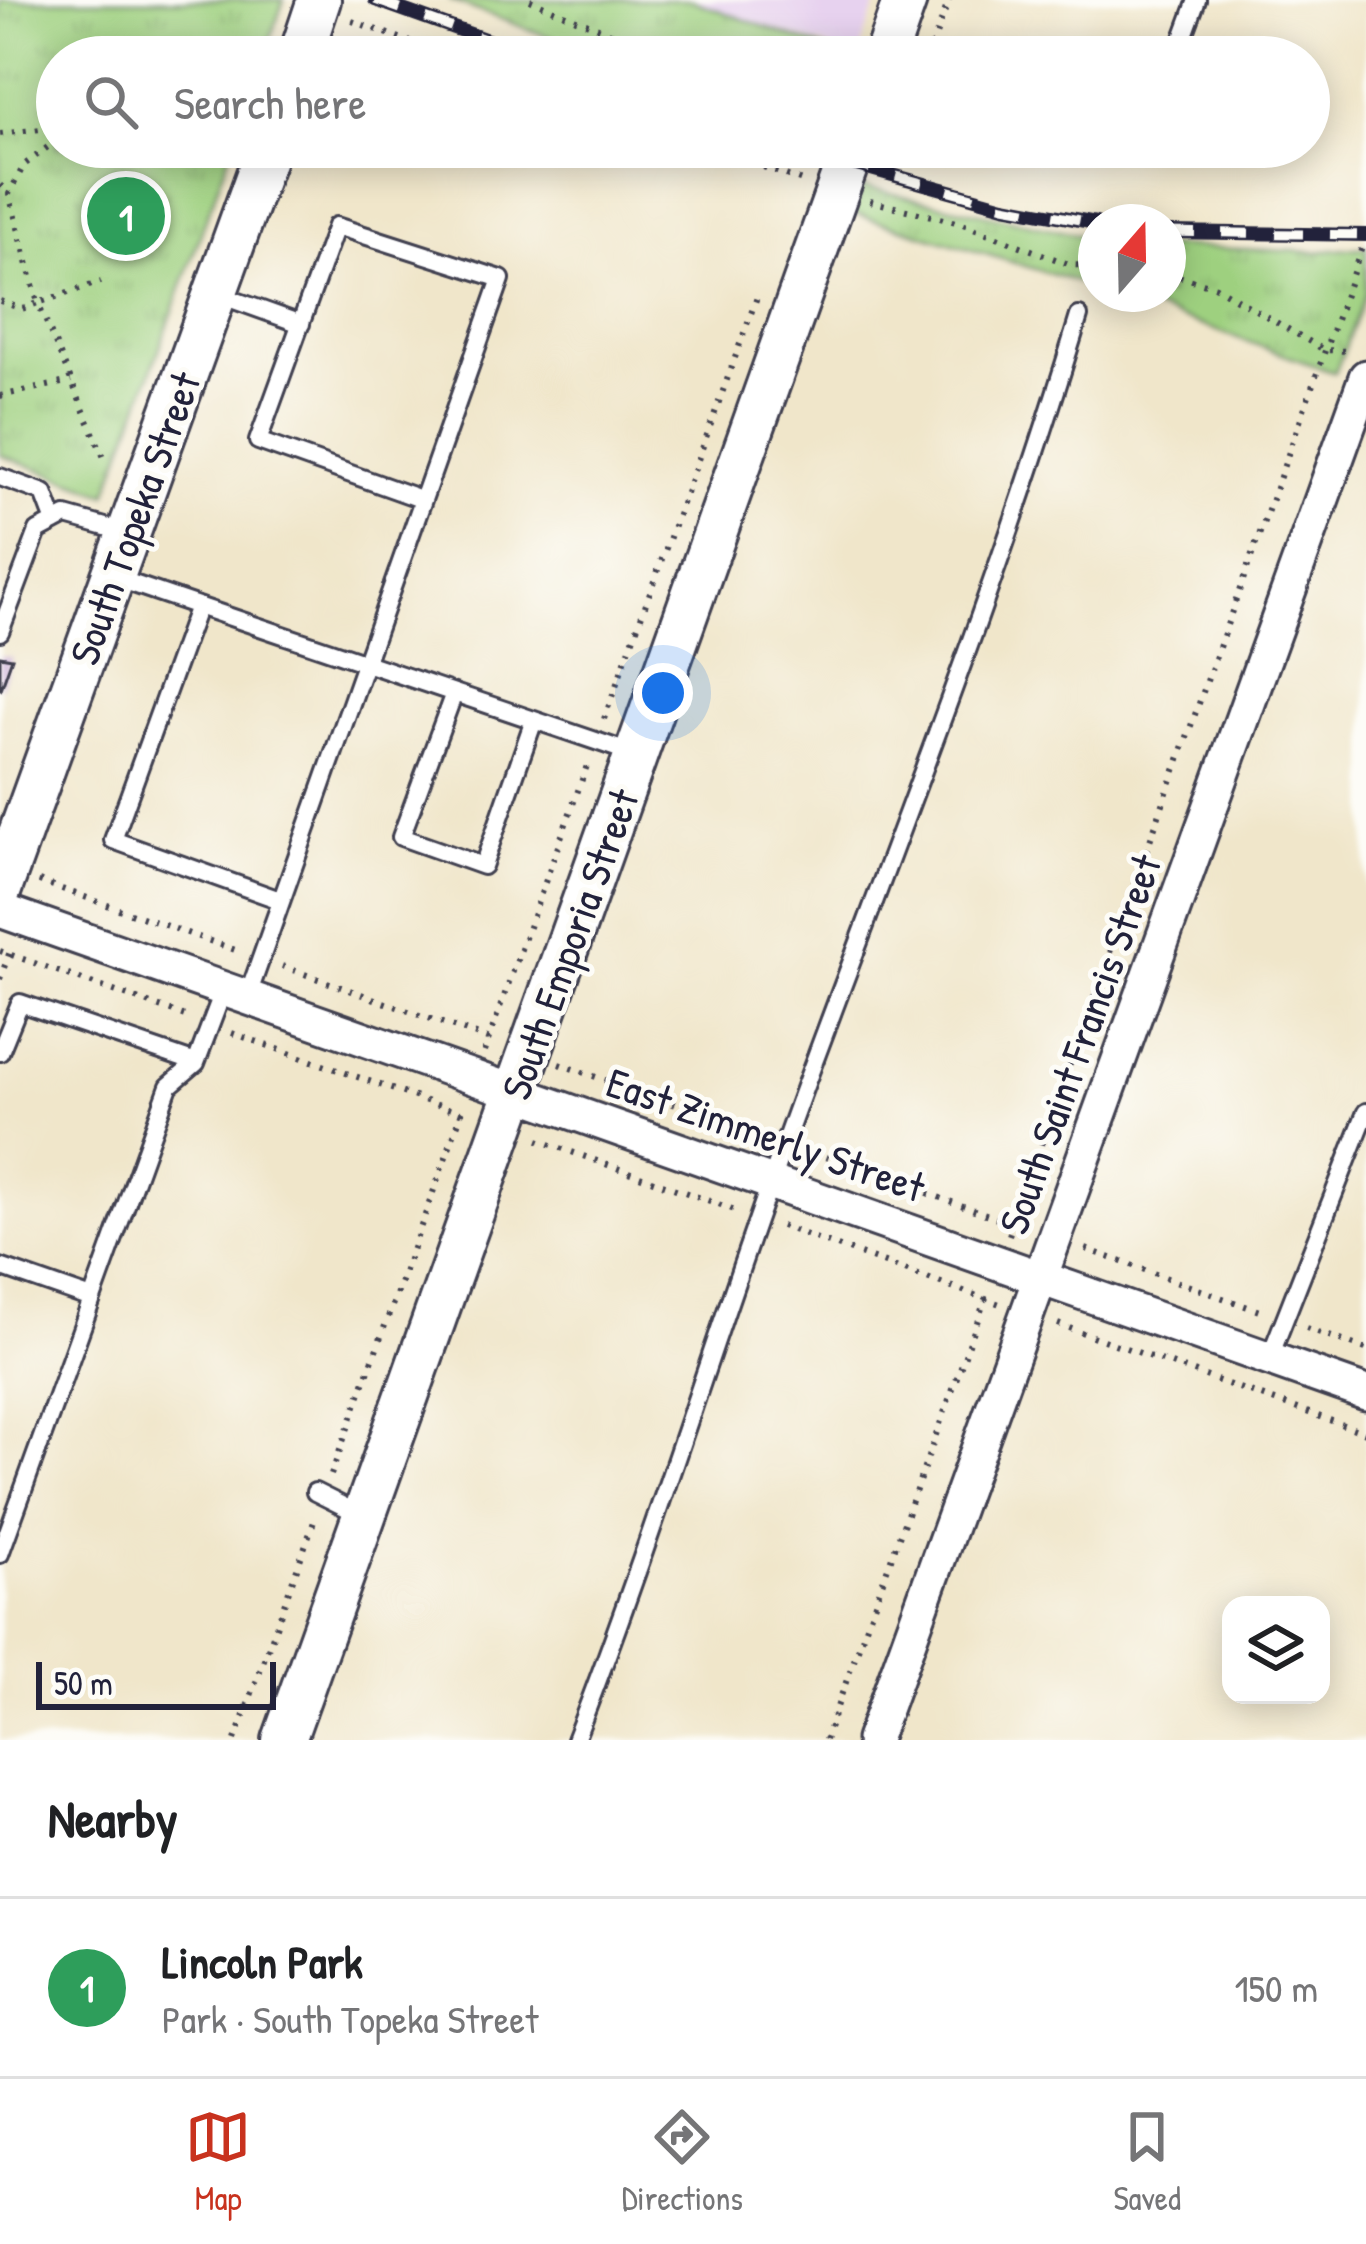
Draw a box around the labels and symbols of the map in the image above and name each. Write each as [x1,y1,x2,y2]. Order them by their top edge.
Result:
pin: 1 [87,171,165,261]
north arrow [1078,204,1186,312]
street label: South Topeka Street [55,363,214,672]
your location [633,663,693,723]
street label: South Emporia Street [486,780,652,1107]
street label: South Saint Francis Street [984,846,1174,1242]
street label: East Zimmerly Street [600,1053,933,1215]
scale bar [36,1656,276,1709]

